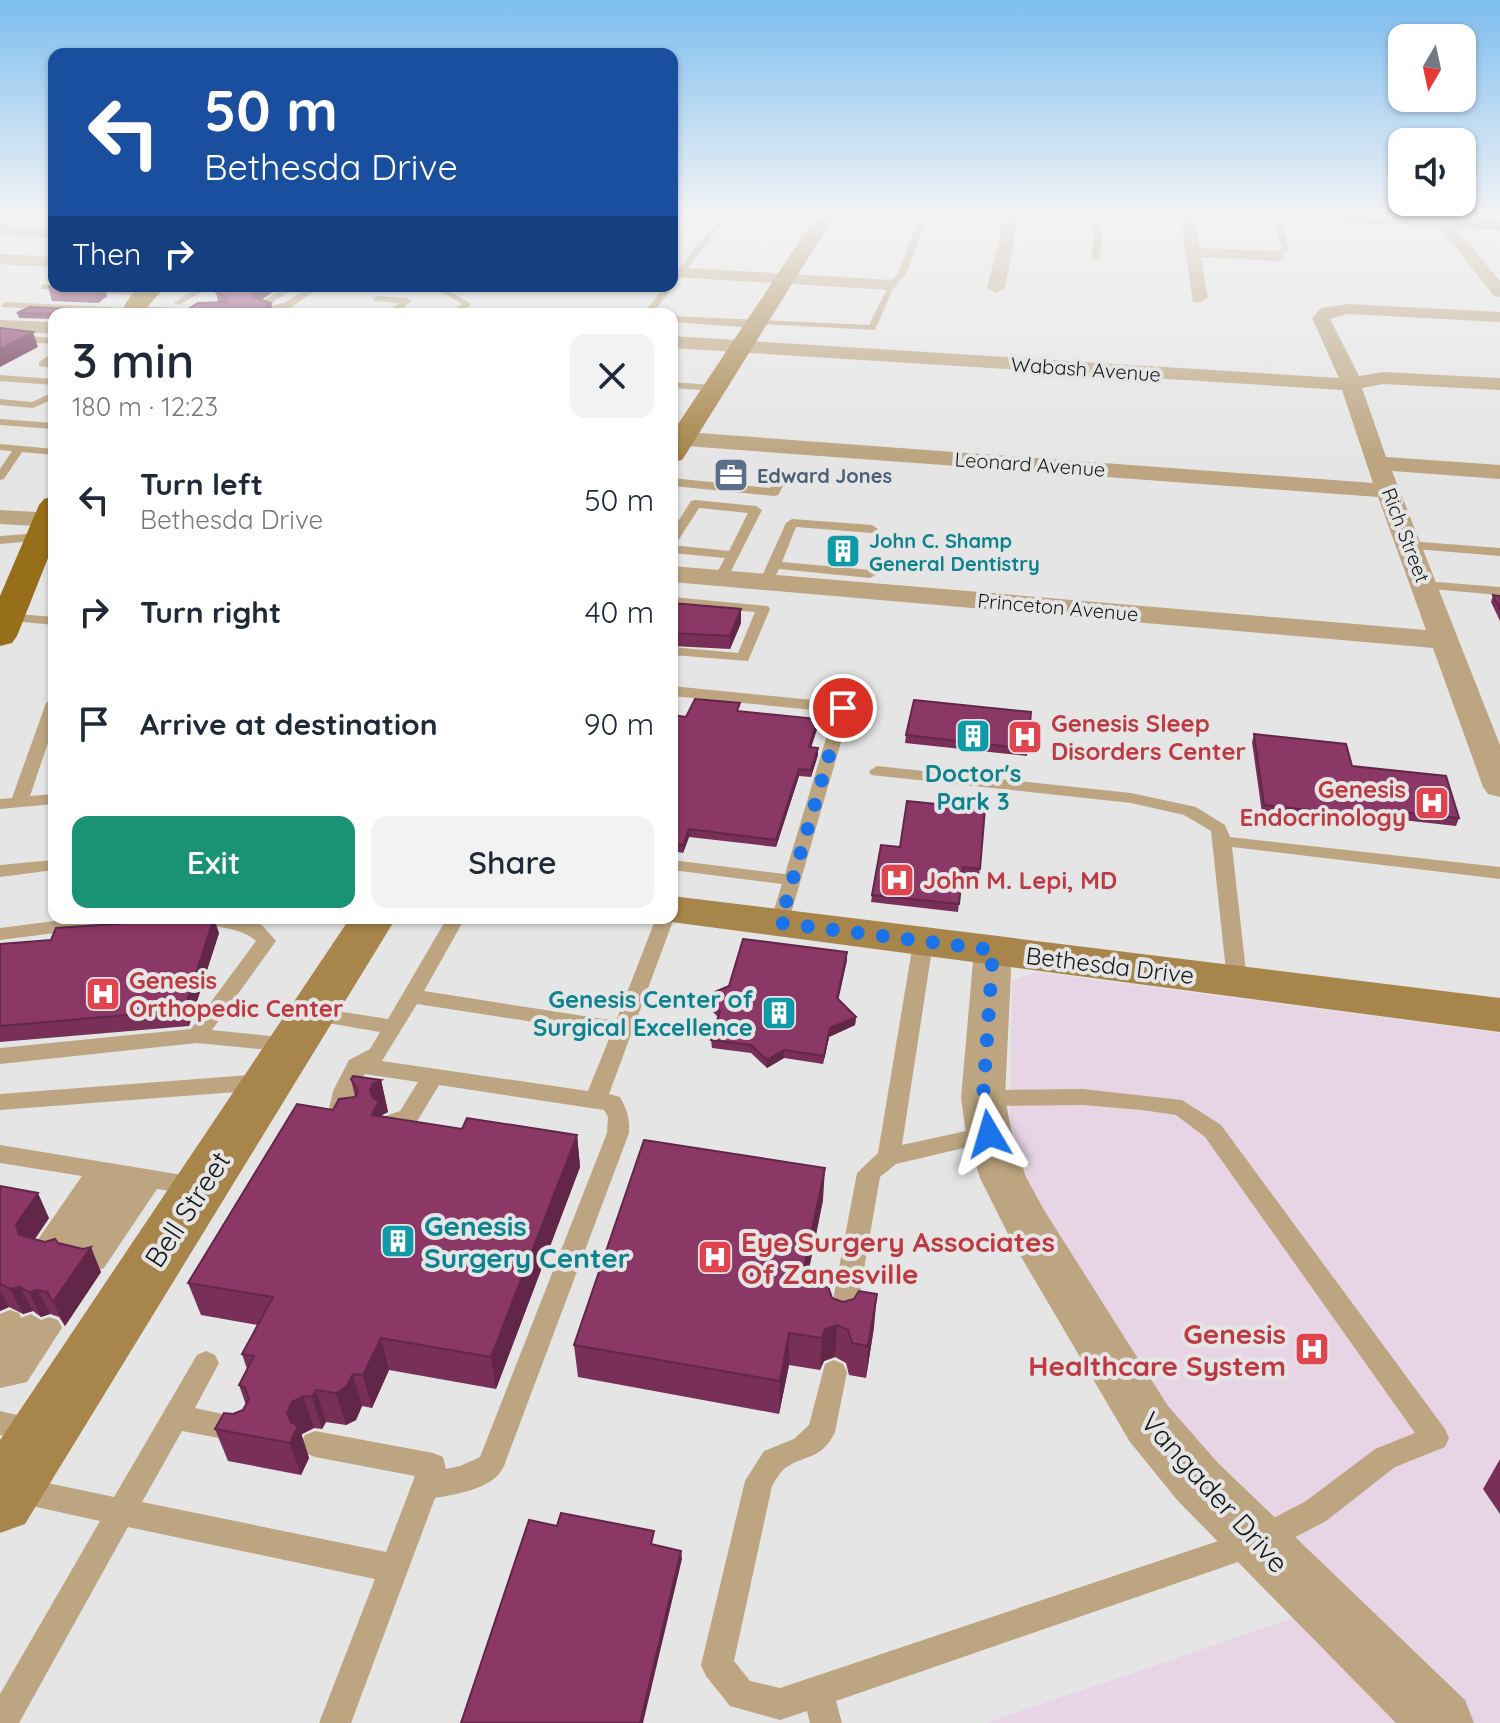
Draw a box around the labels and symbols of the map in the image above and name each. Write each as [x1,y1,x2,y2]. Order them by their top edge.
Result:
north arrow [1388,24,1476,112]
street label: Wabash Avenue [1010,351,1162,387]
street label: Leonard Avenue [954,446,1106,482]
office icon: Edward Jones [712,456,750,494]
place label: Edward Jones [757,463,892,488]
street label: Rich Street [1376,484,1436,586]
place label: John C. Shamp General Dentistry [869,528,1040,576]
building icon: John C. Shamp General Dentistry [824,532,862,570]
street label: Princeton Avenue [977,588,1139,626]
pin [809,674,877,742]
place label: Genesis Sleep Disorders Center [1051,708,1246,766]
building icon: Doctor's Park 3 [954,717,992,755]
hospital icon: Genesis Sleep Disorders Center [1006,718,1044,756]
place label: Doctor's Park 3 [925,758,1021,816]
place label: Genesis Endocrinology [1239,774,1406,832]
hospital icon: Genesis Endocrinology [1413,784,1451,822]
hospital icon: John M. Lepi, MD [878,861,916,899]
place label: John M. Lepi, MD [923,865,1117,895]
street label: Bethesda Drive [1024,940,1196,990]
place label: Genesis Orthopedic Center [129,965,343,1023]
hospital icon: Genesis Orthopedic Center [84,975,122,1013]
place label: Genesis Center of Surgical Excellence [533,984,753,1042]
building icon: Genesis Center of Surgical Excellence [760,994,798,1032]
position arrow [947,1092,1031,1176]
street label: Bell Street [137,1145,237,1273]
place label: Genesis Surgery Center [424,1208,630,1275]
building icon: Genesis Surgery Center [379,1222,417,1260]
place label: Eye Surgery Associates Of Zanesville [741,1224,1055,1291]
hospital icon: Eye Surgery Associates Of Zanesville [696,1238,734,1276]
place label: Genesis Healthcare System [1028,1316,1286,1383]
hospital icon: Genesis Healthcare System [1293,1330,1331,1368]
street label: Vangader Drive [1134,1404,1296,1580]

